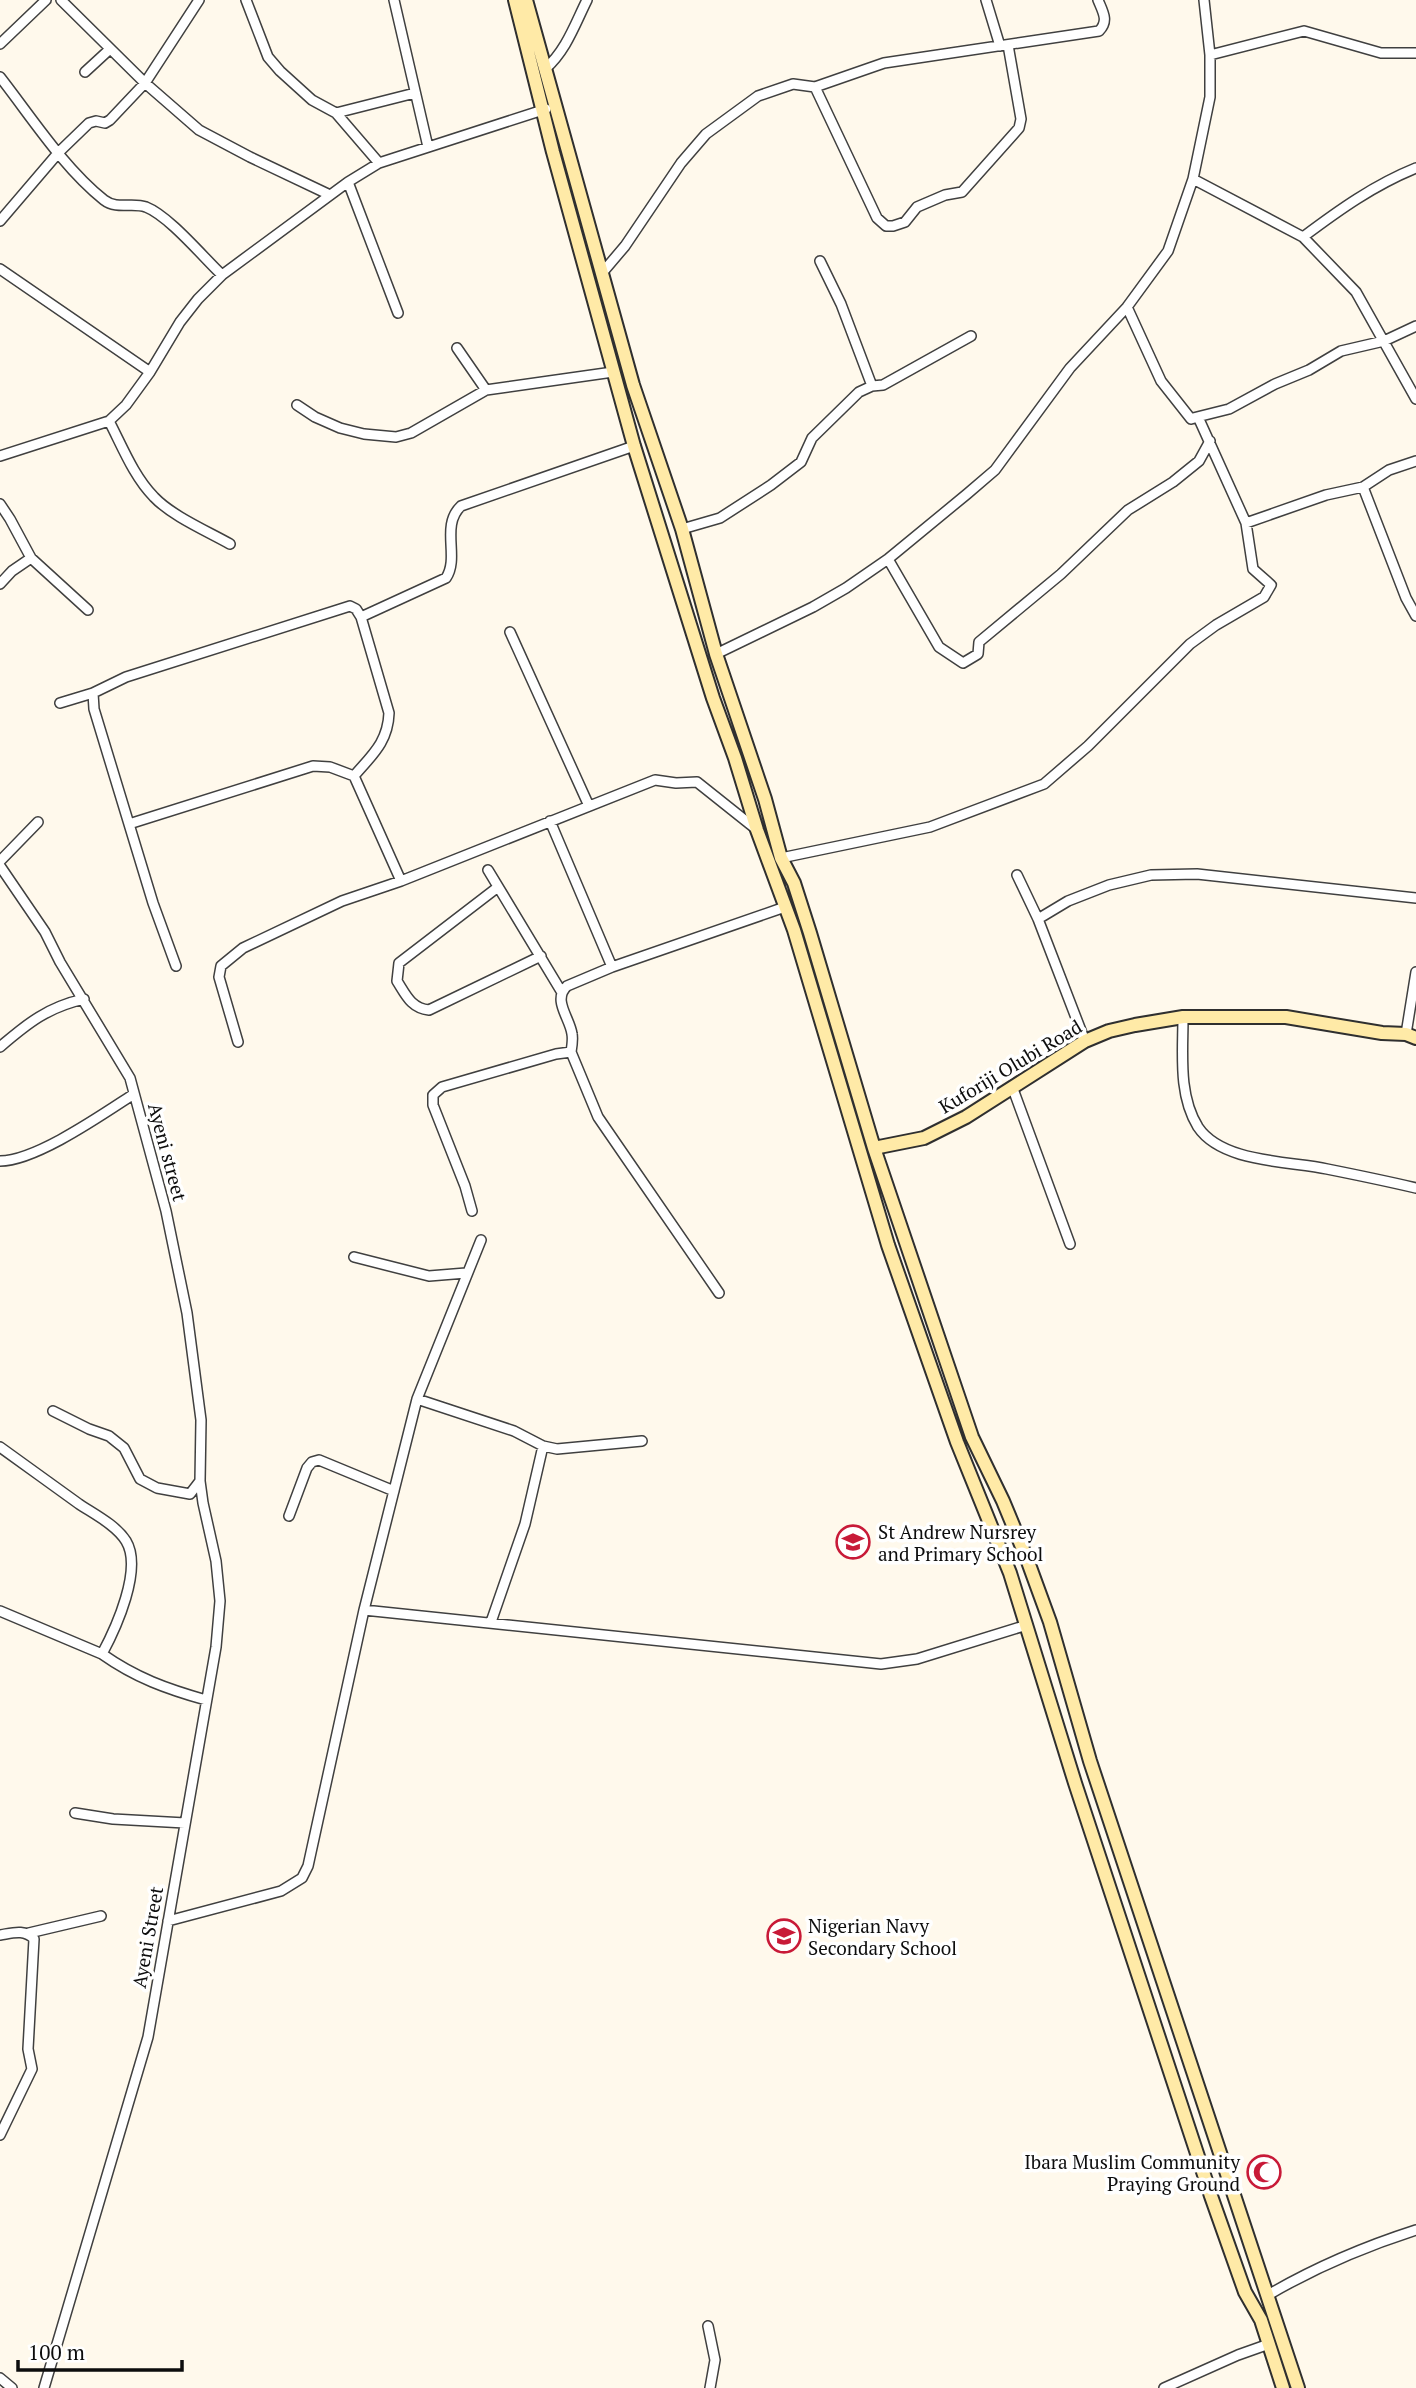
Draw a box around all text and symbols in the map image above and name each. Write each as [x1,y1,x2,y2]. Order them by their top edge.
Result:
street label: Kuforiji Olubi Road [934,1013,1086,1119]
street label: Ayeni street [143,1100,193,1204]
place label: St Andrew Nursrey and Primary School [878,1519,1043,1566]
school or university icon: St Andrew Nursrey and Primary School [834,1523,872,1561]
street label: Ayeni Street [126,1884,168,1990]
place label: Nigerian Navy Secondary School [808,1913,957,1960]
school or university icon: Nigerian Navy Secondary School [765,1917,803,1955]
place label: Ibara Muslim Community Praying Ground [1024,2149,1240,2196]
mosque icon: Ibara Muslim Community Praying Ground [1245,2153,1283,2191]
scale bar [18,2328,182,2372]
text: 100 m [28,2338,85,2366]

